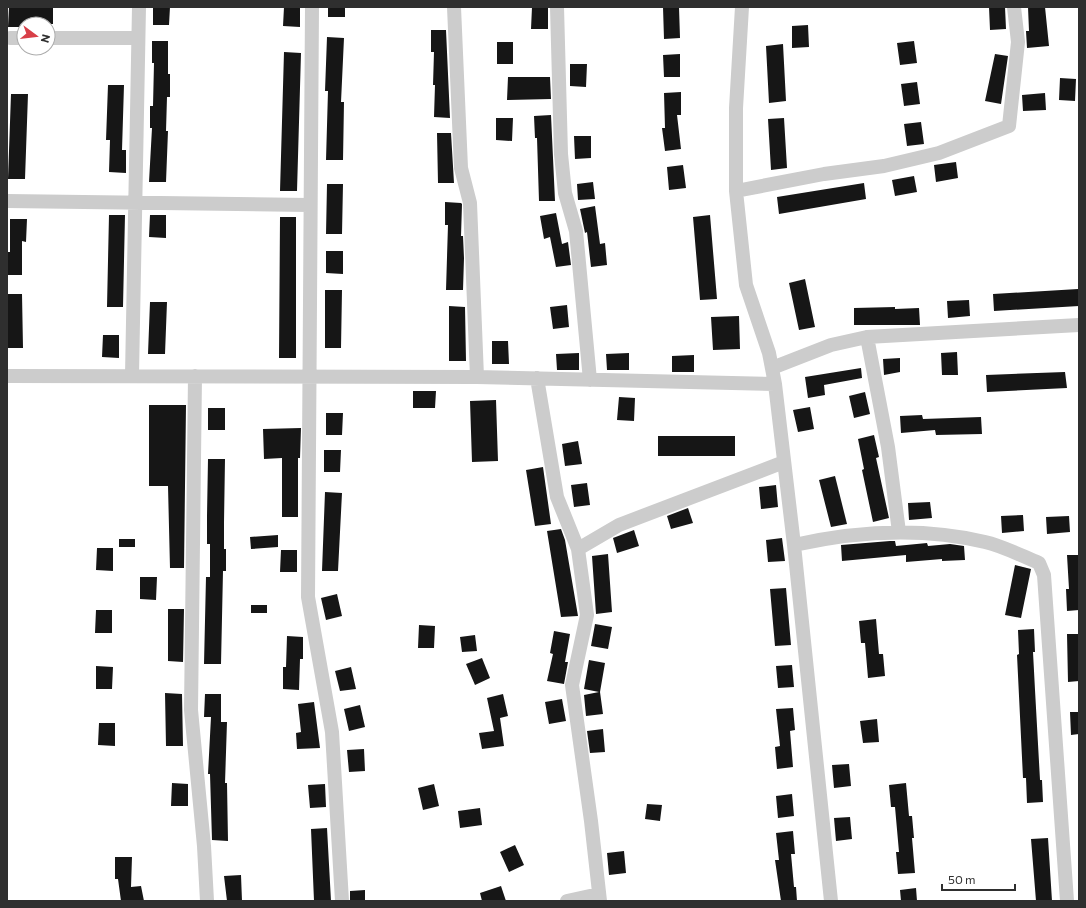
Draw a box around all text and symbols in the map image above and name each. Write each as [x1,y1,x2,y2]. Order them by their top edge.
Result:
north arrow [16,16,56,56]
text: N [39,33,53,44]
scale bar [942,866,1015,892]
text: 50 m [948,872,976,886]

